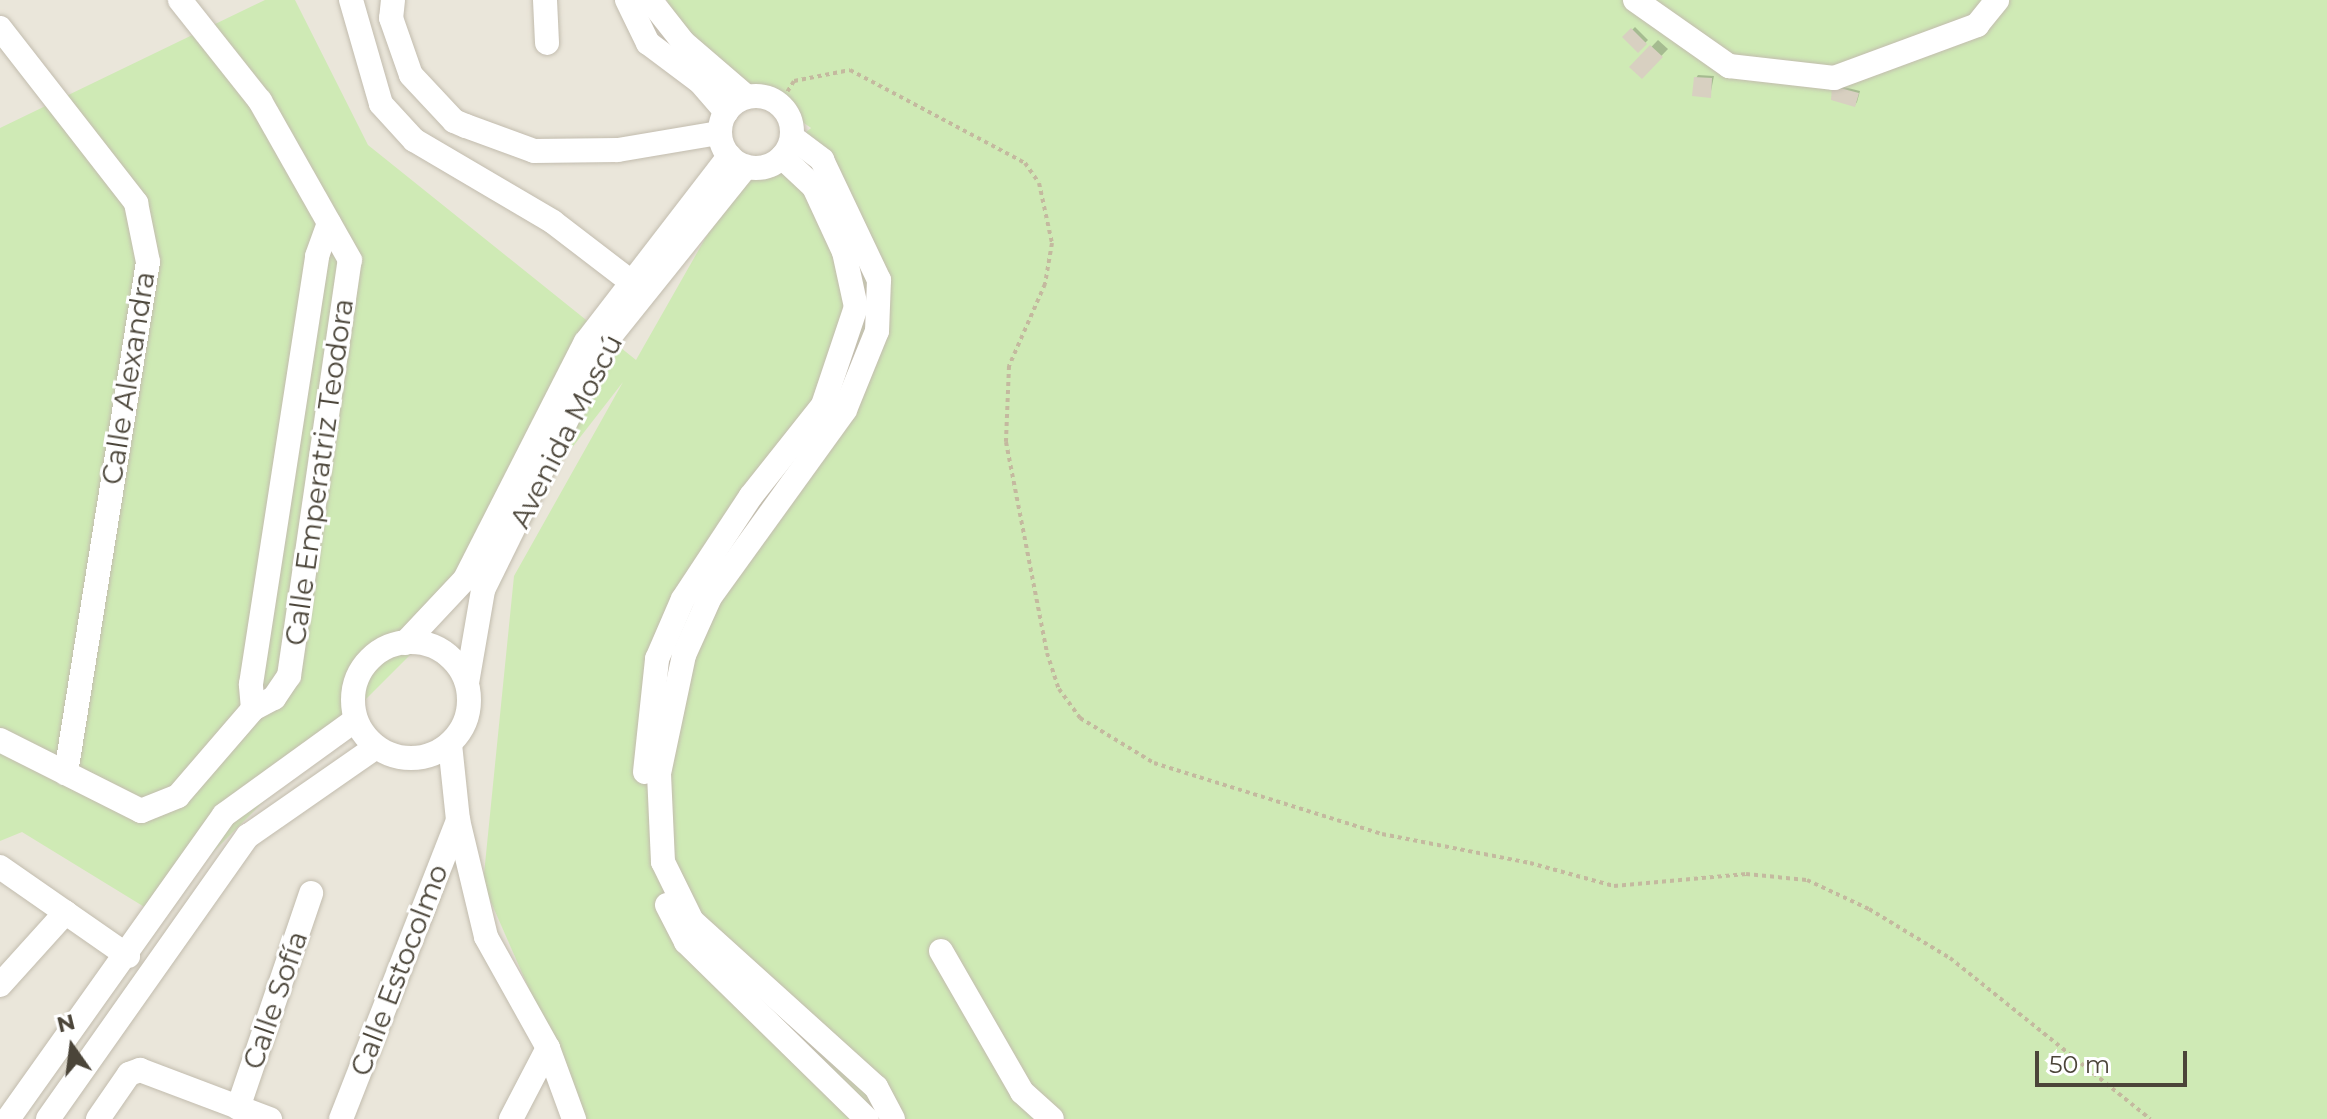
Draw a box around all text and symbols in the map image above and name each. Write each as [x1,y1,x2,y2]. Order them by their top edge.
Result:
street label: Calle Alexandra [95,269,161,487]
street label: Calle Emperatriz Teodora [278,296,360,648]
street label: Avenida Moscú [503,329,629,533]
street label: Calle Estocolmo [343,859,455,1081]
street label: Calle Sofía [236,927,314,1073]
north arrow [32,1007,112,1087]
text: N [54,1008,78,1038]
scale bar [2039,1035,2191,1085]
text: 50 m [2049,1050,2110,1079]

